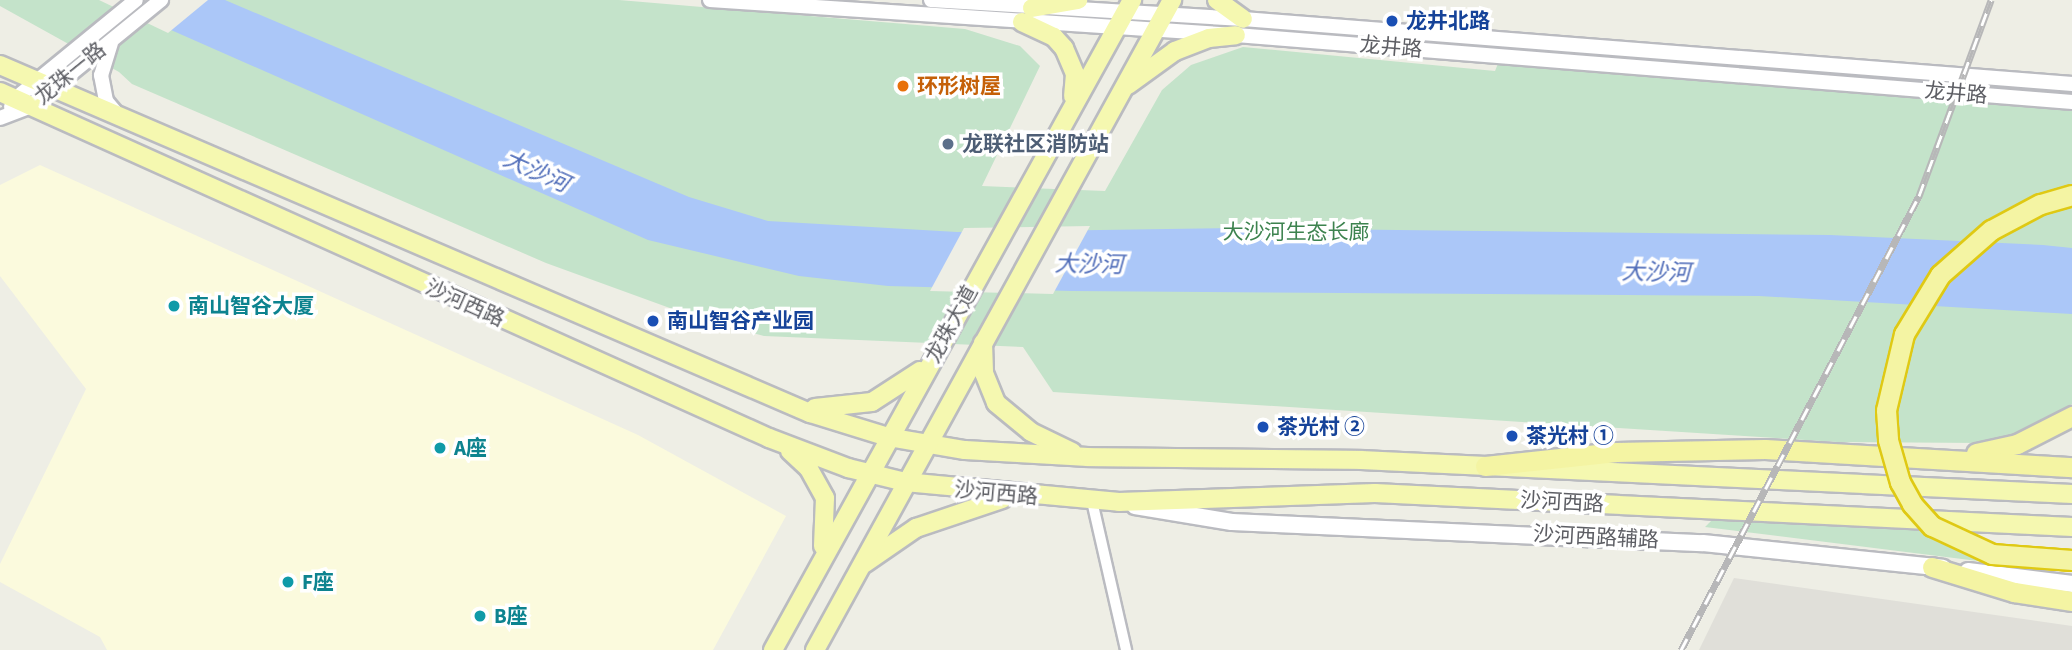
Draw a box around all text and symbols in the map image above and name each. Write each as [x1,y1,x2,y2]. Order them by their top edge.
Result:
place label: 龙井北路 [1406,8,1490,34]
marker: 龙井北路 [1384,13,1400,29]
street label: 龙井路 [1359,32,1423,62]
street label: 龙珠一路 [29,37,111,109]
place label: 环形树屋 [917,73,1001,99]
marker: 环形树屋 [895,78,911,94]
street label: 龙井路 [1924,78,1988,108]
place label: 龙联社区消防站 [962,131,1109,157]
marker: 龙联社区消防站 [940,136,956,152]
water label: 大沙河 [499,145,573,199]
park label: 大沙河生态长廊 [1223,219,1369,245]
water label: 大沙河 [1054,251,1124,279]
water label: 大沙河 [1621,259,1691,287]
street label: 沙河西路 [422,274,508,332]
street label: 龙珠大道 [920,281,982,367]
place label: 南山智谷大厦 [188,293,314,319]
marker: 南山智谷大厦 [166,298,182,314]
place label: 南山智谷产业园 [667,308,814,334]
marker: 南山智谷产业园 [645,313,661,329]
place label: 茶光村 ② [1277,414,1365,440]
marker: 茶光村 ② [1255,419,1271,435]
place label: 茶光村 ① [1526,423,1614,449]
marker: 茶光村 ① [1504,428,1520,444]
place label: A座 [454,435,487,461]
marker: A座 [432,440,448,456]
street label: 沙河西路 [953,477,1039,509]
street label: 沙河西路 [1519,487,1605,517]
street label: 沙河西路辅路 [1532,521,1660,553]
place label: F座 [302,569,334,595]
marker: F座 [280,574,296,590]
place label: B座 [494,603,528,629]
marker: B座 [472,608,488,624]

